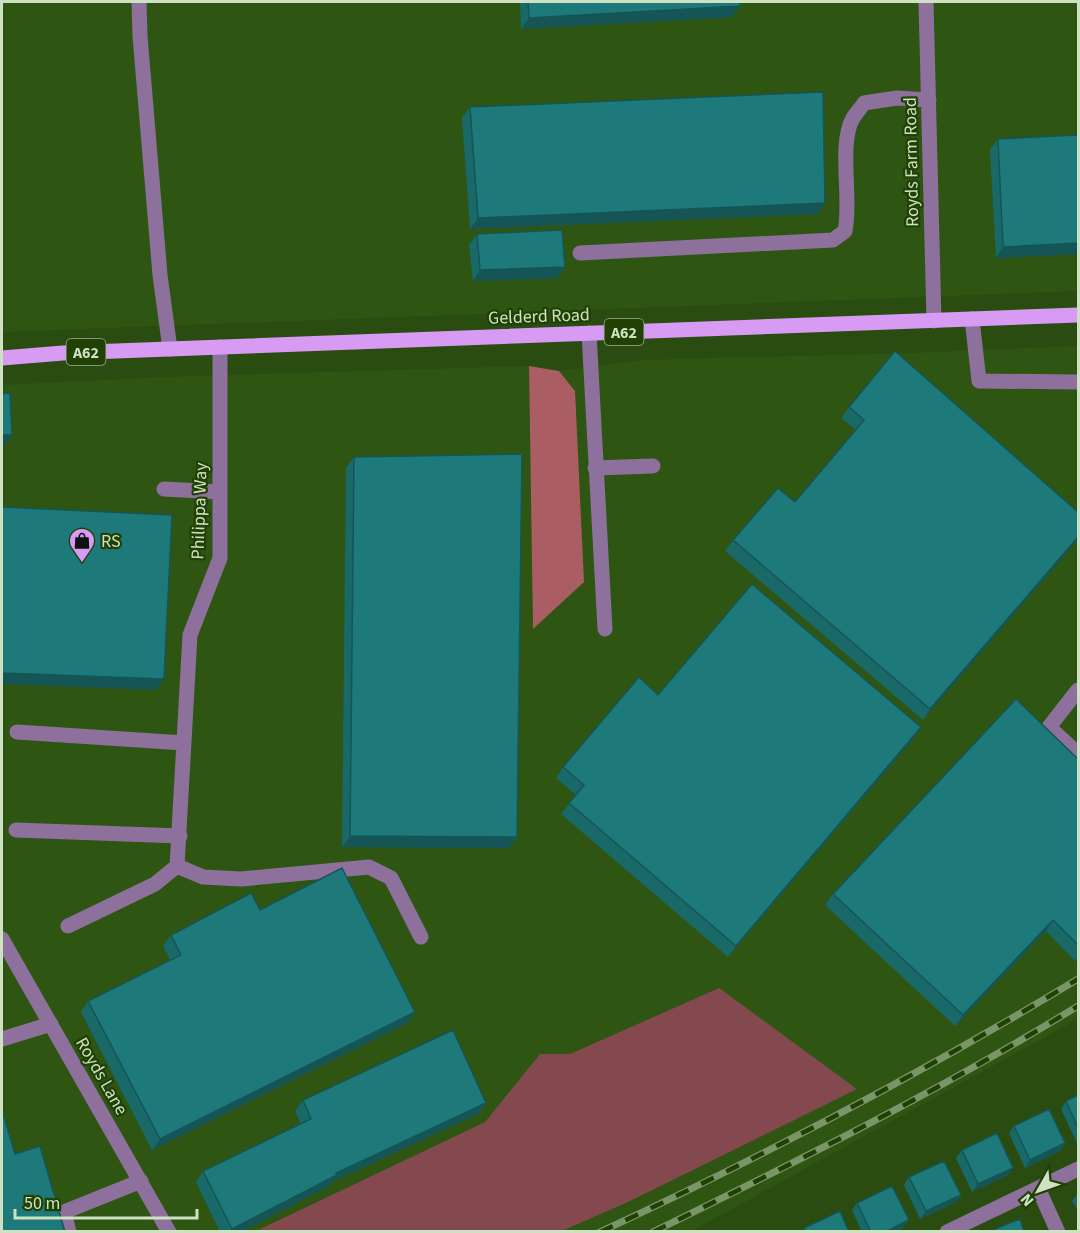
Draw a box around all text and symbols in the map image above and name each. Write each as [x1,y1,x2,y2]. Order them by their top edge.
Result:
street label: Royds Farm Road [898,97,925,227]
street label: Gelderd Road [488,302,590,331]
road number: A62 [604,319,644,345]
road number: A62 [66,339,106,365]
street label: Philippa Way [185,461,214,560]
shop icon: RS [67,526,97,564]
place label: RS [101,529,121,554]
street label: Royds Lane [69,1033,134,1120]
north arrow [1008,1161,1068,1221]
scale bar [15,1182,196,1220]
text: N [1015,1189,1039,1211]
text: 50 m [24,1191,60,1216]

